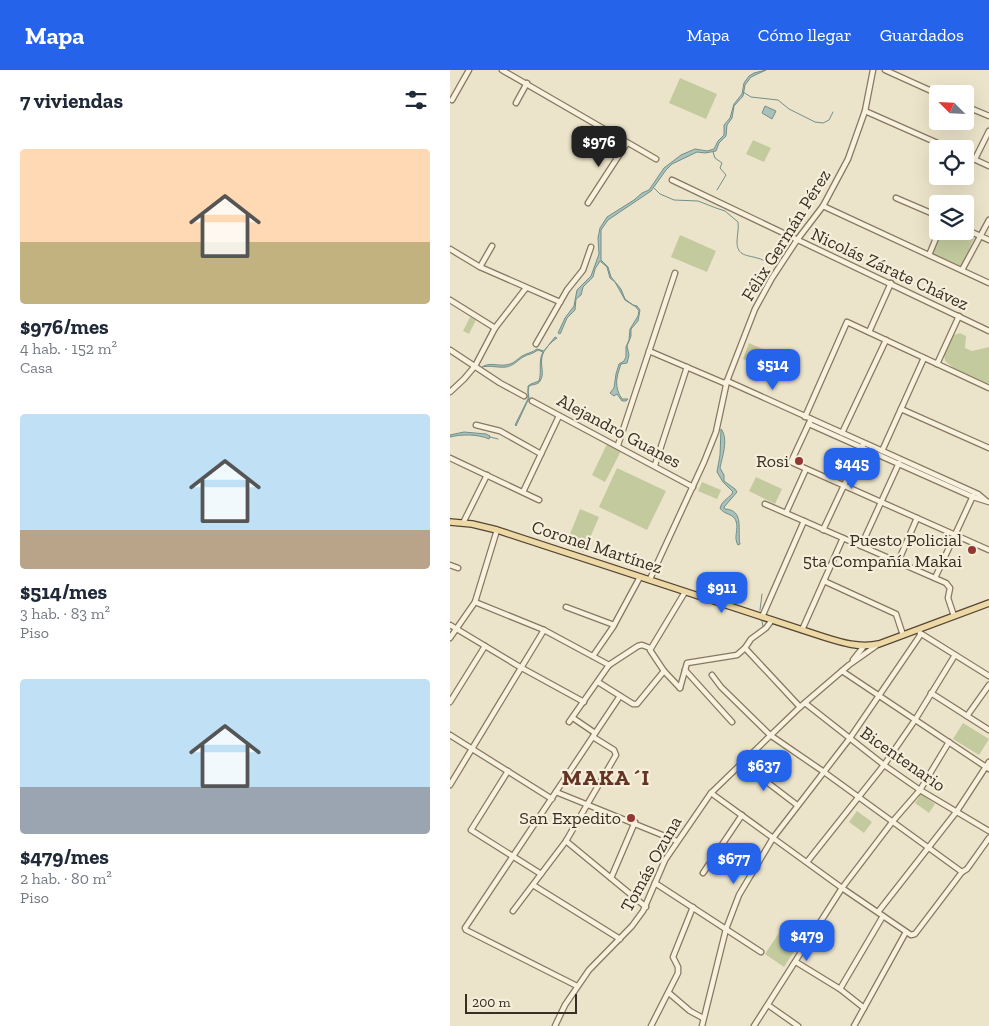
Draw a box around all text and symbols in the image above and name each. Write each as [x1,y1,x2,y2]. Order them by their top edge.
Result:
text: Mapa [25,21,84,50]
text: Mapa [687,24,730,46]
text: Cómo llegar [758,24,852,46]
text: Guardados [880,24,964,46]
north arrow [929,85,974,130]
map controls [929,85,974,240]
icon: filters [402,86,430,114]
text: 7 viviendas [20,88,123,113]
pin: $976 [569,126,629,168]
text: $976 [583,132,615,151]
button: locate [929,140,974,185]
street label: Félix Germán Pérez [737,165,835,305]
icon: home [180,181,270,271]
button: layers [929,195,974,240]
street label: Nicolás Zárate Chávez [808,223,972,315]
text: $976/mes [20,314,109,339]
text: 4 hab. · 152 m² [20,339,117,358]
pin: $514 [743,348,803,391]
text: $514 [757,355,789,374]
text: Casa [20,358,53,377]
street label: Alejandro Guanes [553,389,685,473]
icon: home [180,446,270,536]
pin: $445 [822,448,882,490]
place label: Rosi [756,450,789,472]
text: $445 [835,454,869,473]
marker: Rosi [793,455,805,467]
street label: Coronel Martínez [529,516,665,578]
place label: Puesto Policial 5ta Compañía Makai [803,529,962,572]
marker: Puesto Policial 5ta Compañía Makai [966,544,978,556]
pin: $911 [692,572,752,614]
text: $911 [707,578,737,597]
text: $514/mes [20,579,107,604]
text: 3 hab. · 83 m² [20,604,110,623]
text: Piso [20,623,49,642]
icon: home [180,711,270,801]
street label: Bicentenario [856,722,950,796]
pin: $637 [734,750,794,792]
text: $637 [748,756,780,775]
district label: MAKA´I [562,764,650,791]
place label: San Expedito [519,807,621,829]
street label: Tomás Ozuna [616,812,686,916]
marker: San Expedito [625,812,637,824]
pin: $677 [704,842,764,885]
text: $479/mes [20,844,109,869]
text: $677 [718,849,750,868]
text: 2 hab. · 80 m² [20,869,112,888]
text: Piso [20,888,49,907]
pin: $479 [777,920,837,962]
text: $479 [790,926,824,945]
scale bar [465,991,578,1014]
text: 200 m [472,994,511,1011]

